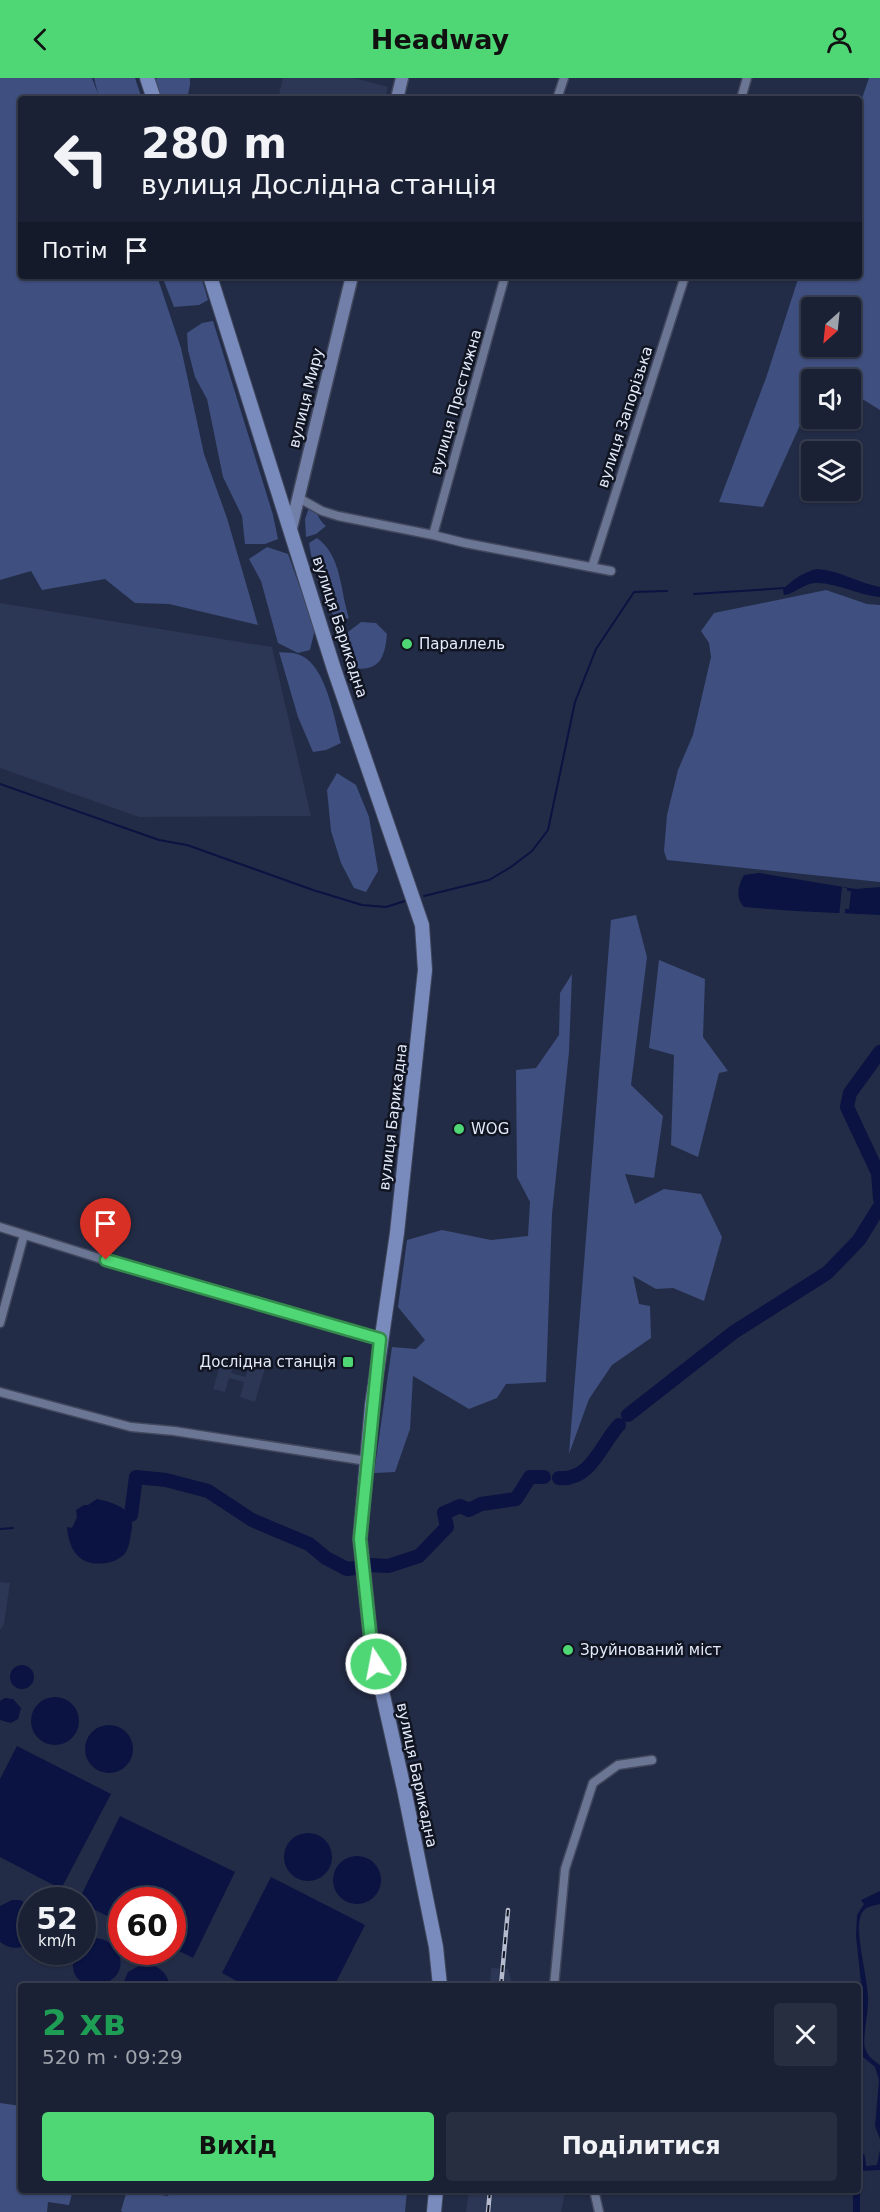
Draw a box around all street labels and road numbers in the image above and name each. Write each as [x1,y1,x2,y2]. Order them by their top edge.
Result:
street label: вулиця Престижна [427,327,485,477]
street label: вулиця Запорізька [594,344,656,490]
street label: вулиця Миру [285,346,327,450]
street label: вулиця Барикадна [309,554,371,700]
street label: вулиця Барикадна [375,1043,411,1191]
street label: вулиця Барикадна [393,1701,441,1849]

